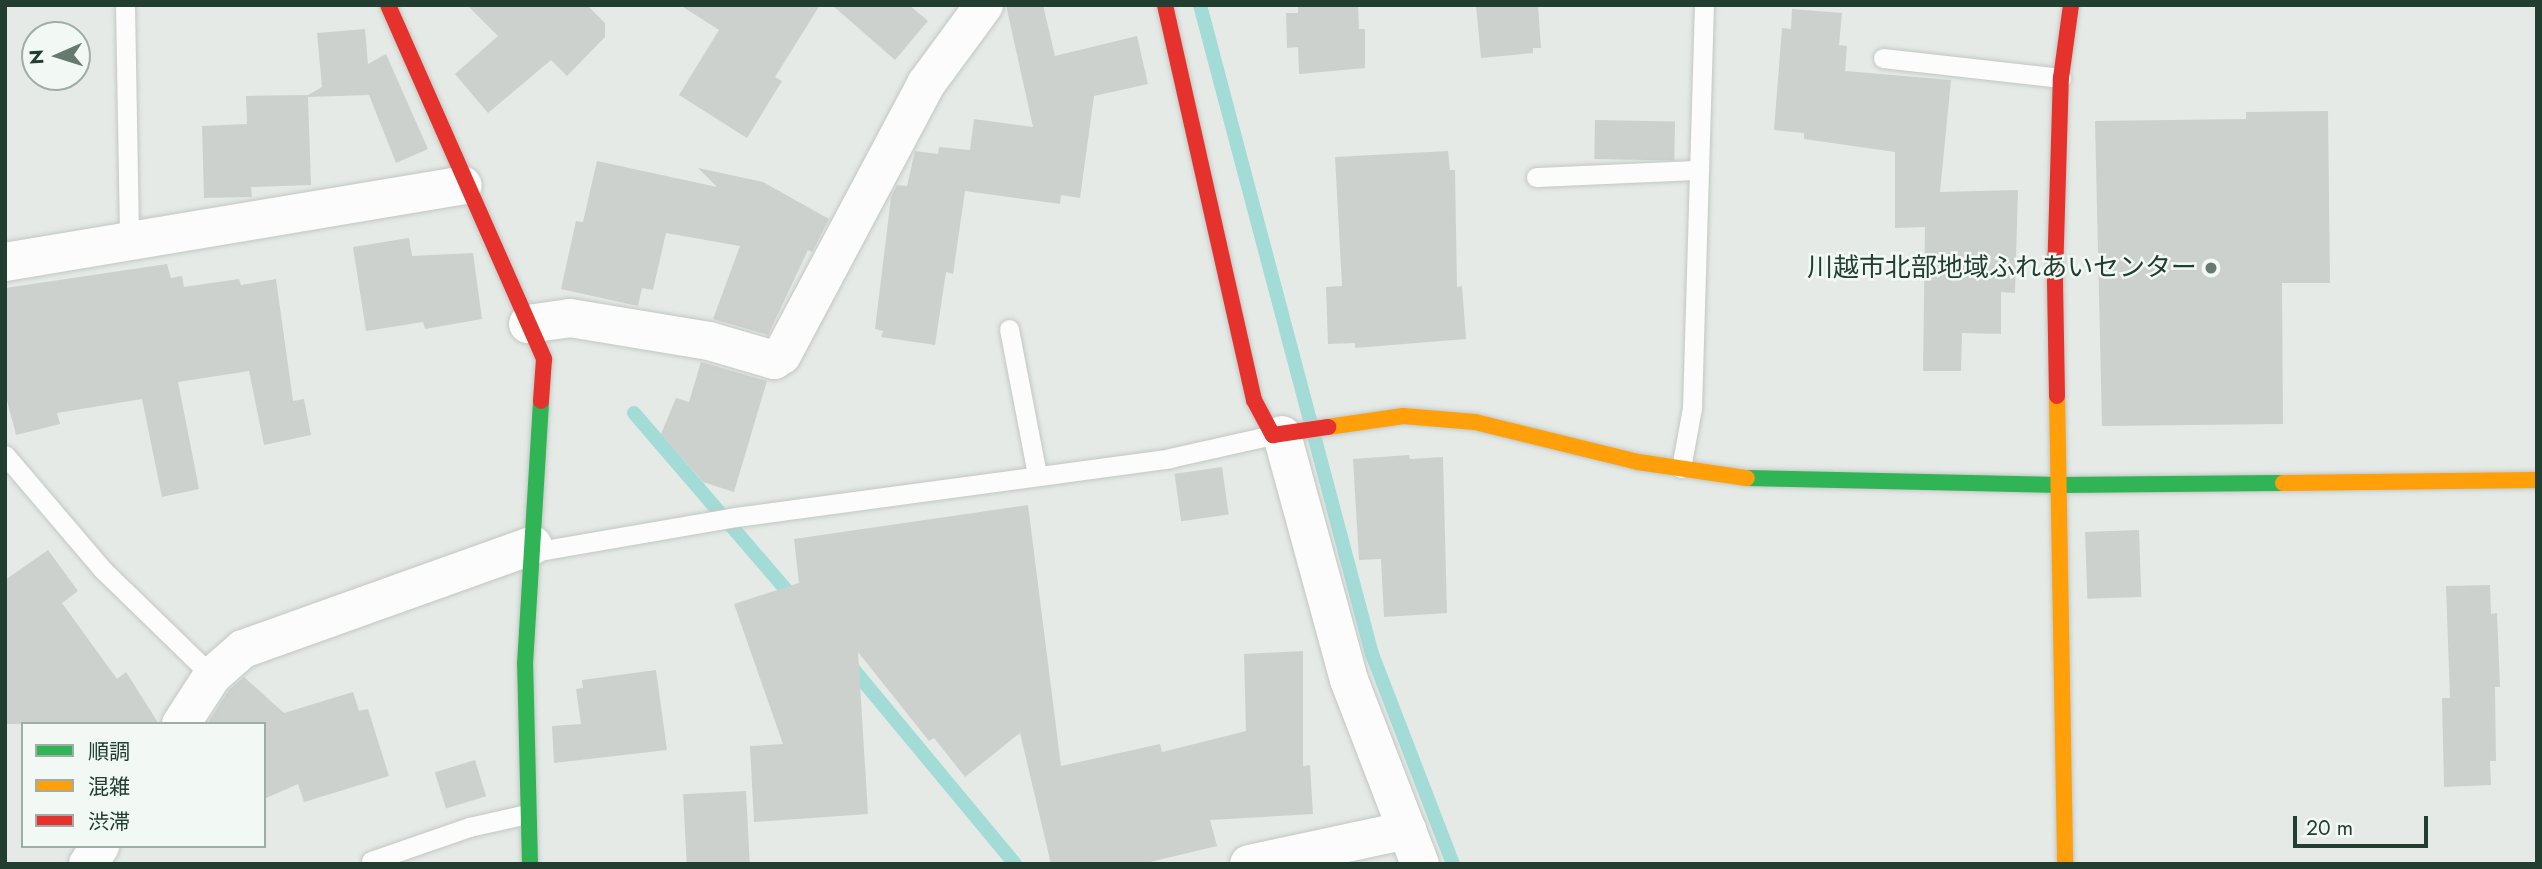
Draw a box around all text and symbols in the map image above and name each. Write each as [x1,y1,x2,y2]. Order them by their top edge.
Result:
north arrow [21,21,91,91]
text: N [23,49,50,65]
place label: 川越市北部地域ふれあいセンター [1807,252,2197,284]
marker: 川越市北部地域ふれあいセンター [2203,260,2219,276]
legend [21,722,266,848]
text: 順調 [88,737,130,767]
text: 混雑 [88,772,130,802]
scale bar [2297,802,2432,846]
text: 渋滞 [88,807,130,837]
text: 20 m [2306,813,2353,843]

